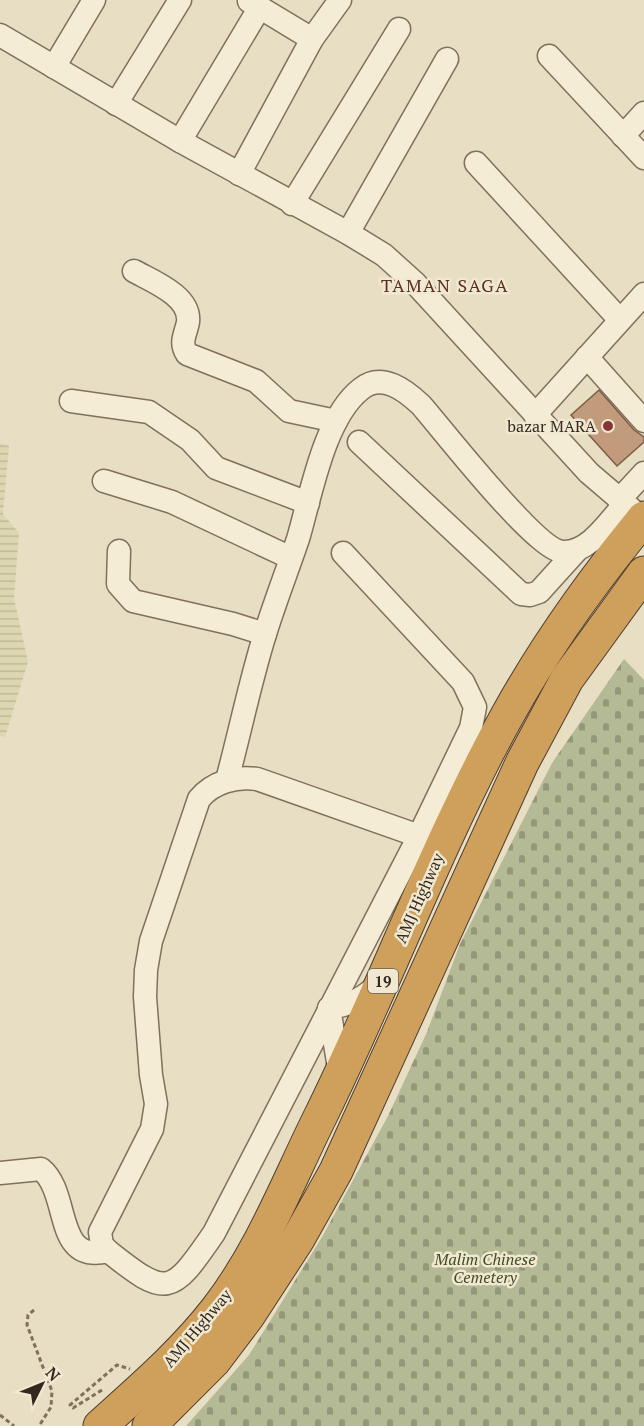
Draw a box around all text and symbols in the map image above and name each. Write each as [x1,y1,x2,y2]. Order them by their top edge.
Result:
district label: TAMAN SAGA [381,273,509,297]
place label: bazar MARA [507,415,596,437]
marker: bazar MARA [601,419,615,433]
street label: AMJ Highway [389,849,449,946]
road number: 19 [368,969,398,993]
park label: Malim Chinese Cemetery [433,1248,536,1288]
street label: AMJ Highway [158,1283,237,1372]
north arrow [12,1354,72,1414]
text: N [41,1362,65,1386]

